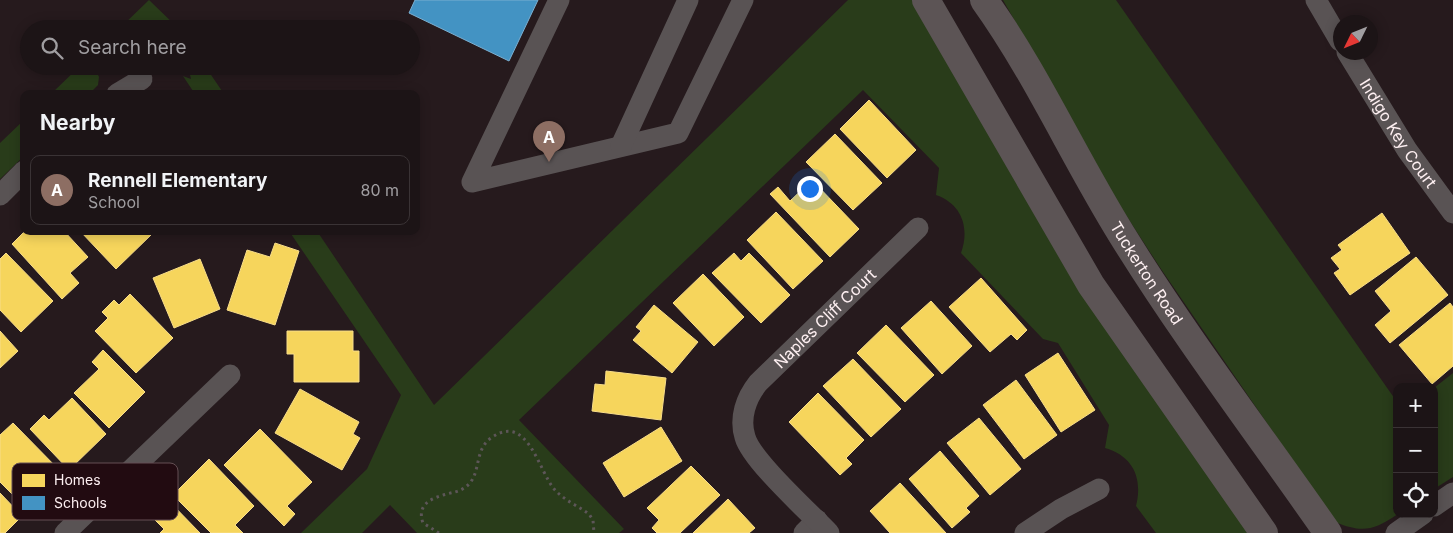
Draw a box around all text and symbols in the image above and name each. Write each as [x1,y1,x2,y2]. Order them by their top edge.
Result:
north arrow [1333,15,1378,60]
search box [20,20,420,75]
icon: search [38,34,66,62]
text: Search here [78,36,187,59]
street label: Indigo Key Court [1356,75,1441,192]
text: Nearby [40,110,115,135]
pin: A [533,121,565,162]
text: Rennell Elementary [88,169,267,192]
your location [797,176,823,202]
text: A [51,180,63,200]
text: 80 m [360,180,399,200]
text: School [88,192,140,212]
street label: Tuckerton Road [1106,218,1188,328]
street label: Naples Cliff Court [770,264,880,372]
map controls [1393,383,1438,518]
button: + [1393,383,1438,428]
button: − [1393,428,1438,473]
legend [12,463,178,520]
text: Homes [54,471,101,488]
button: locate [1393,473,1438,518]
text: Schools [54,494,107,511]

